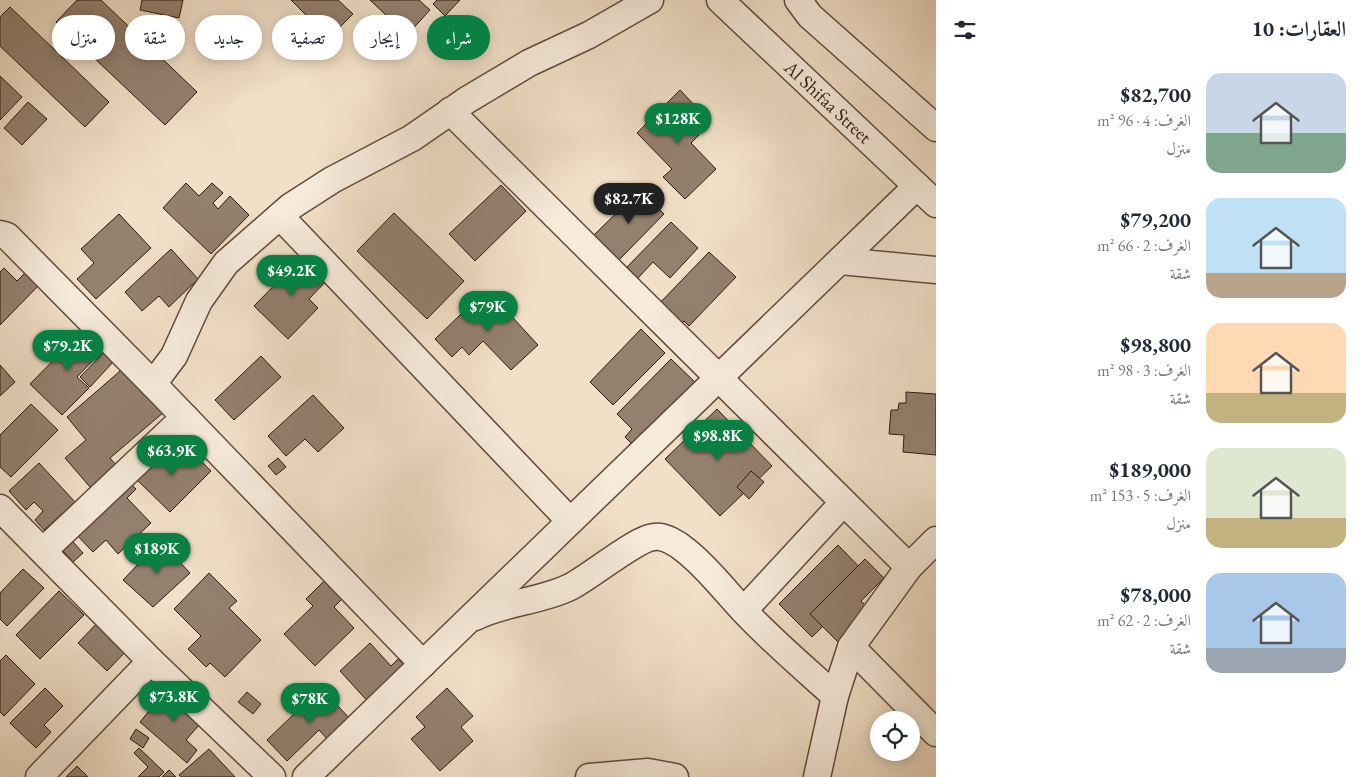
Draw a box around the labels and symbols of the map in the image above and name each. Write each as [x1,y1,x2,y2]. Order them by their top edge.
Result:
street label: Al Shifaa Street [778,54,877,149]
pin: $128K [643,102,713,145]
pin: $82.7K [588,182,670,225]
pin: $49.2K [251,254,333,297]
pin: $79K [458,290,518,333]
pin: $79.2K [27,330,109,372]
pin: $98.8K [677,420,759,462]
pin: $63.9K [131,434,213,477]
pin: $189K [122,532,192,575]
pin: $73.8K [133,680,215,723]
pin: $78K [280,682,340,725]

